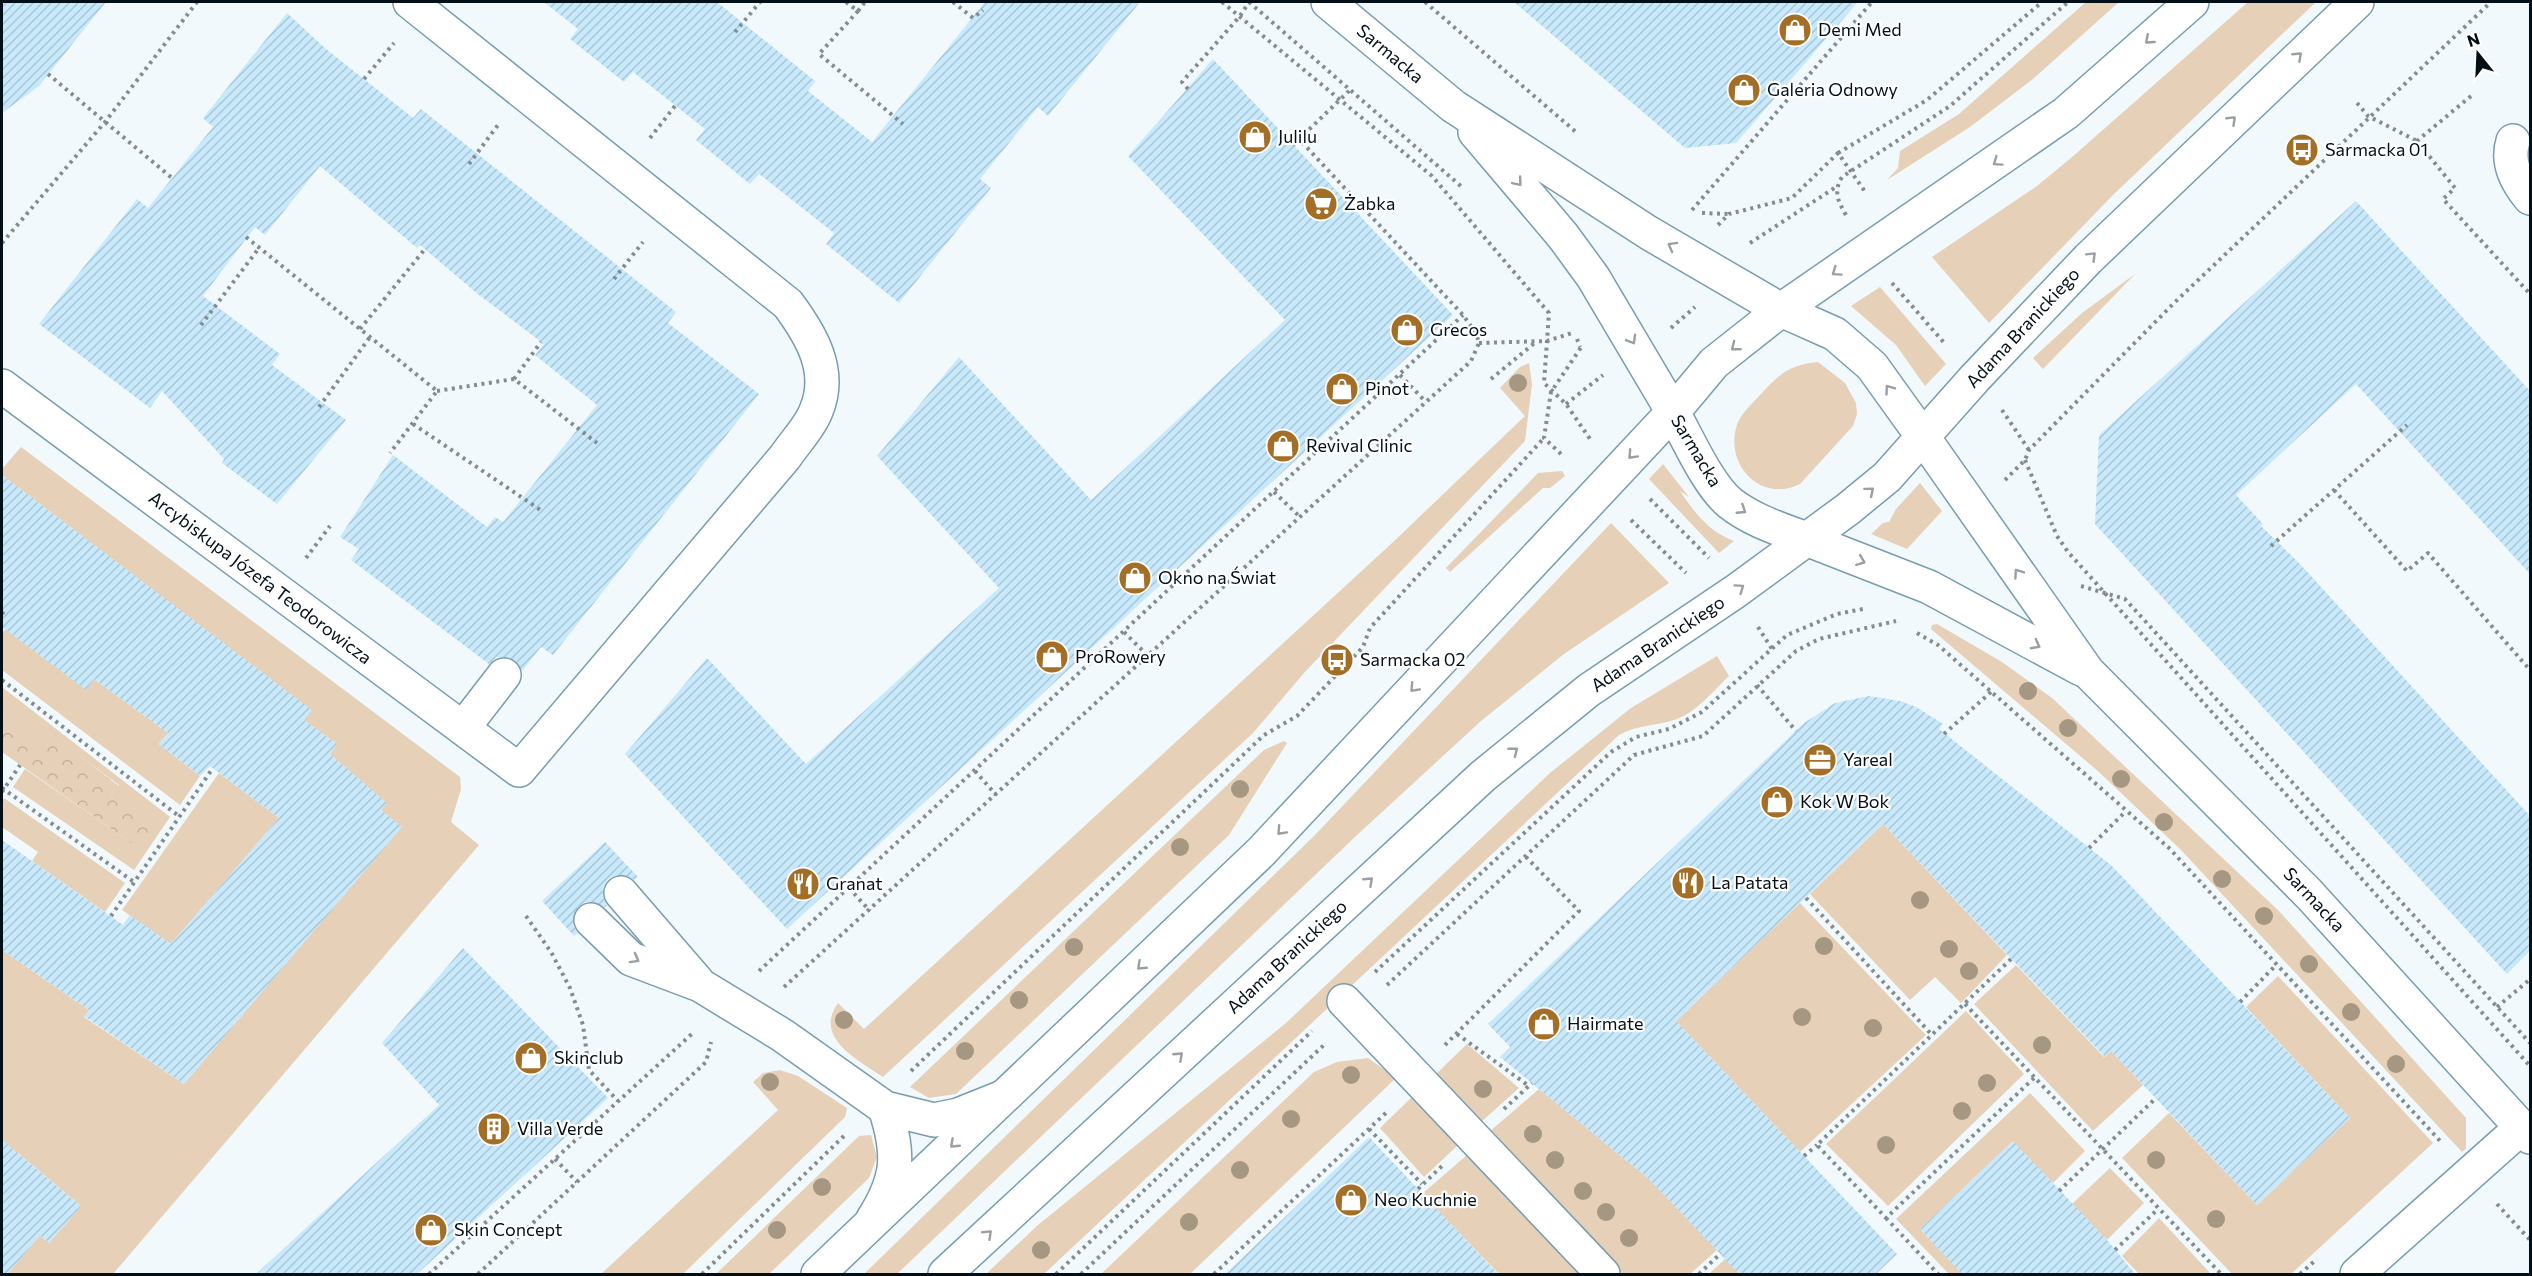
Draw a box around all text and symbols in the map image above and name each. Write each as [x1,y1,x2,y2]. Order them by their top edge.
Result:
shop icon: Demi Med [1777,12,1813,48]
place label: Demi Med [1818,18,1902,40]
street label: Sarmacka [1353,19,1428,87]
north arrow [2448,24,2508,84]
text: N [2465,28,2482,50]
one-way arrow [2145,33,2156,44]
one-way arrow [2291,53,2302,64]
shop icon: Galeria Odnowy [1726,72,1762,108]
place label: Galeria Odnowy [1767,78,1898,100]
one-way arrow [2224,117,2235,128]
shop icon: Julilu [1237,119,1273,155]
place label: Julilu [1278,125,1317,147]
bus stop icon: Sarmacka 01 [2284,132,2320,168]
place label: Sarmacka 01 [2325,138,2428,160]
one-way arrow [1992,155,2003,166]
one-way arrow [1511,175,1522,186]
supermarket icon: Żabka [1303,186,1339,222]
place label: Żabka [1344,192,1395,214]
one-way arrow [1667,242,1678,253]
one-way arrow [2084,253,2095,264]
street label: Adama Branickiego [1961,263,2084,392]
one-way arrow [1831,265,1842,276]
shop icon: Grecos [1389,312,1425,348]
place label: Grecos [1430,318,1487,340]
one-way arrow [1625,334,1636,344]
one-way arrow [1730,339,1741,350]
shop icon: Pinot [1324,371,1360,407]
place label: Pinot [1365,377,1409,399]
one-way arrow [1885,385,1896,396]
street label: Sarmacka [1667,410,1727,491]
shop icon: Revival Clinic [1265,428,1301,464]
place label: Revival Clinic [1306,434,1413,456]
one-way arrow [1629,448,1640,459]
street label: Arcybiskupa Józefa Teodorowicza [145,486,376,668]
one-way arrow [1863,488,1874,499]
one-way arrow [1735,503,1746,514]
one-way arrow [1855,553,1866,566]
shop icon: Okno na Świat [1117,560,1153,596]
place label: Okno na Świat [1158,566,1276,588]
one-way arrow [2014,568,2025,579]
one-way arrow [1733,584,1744,595]
street label: Adama Branickiego [1586,590,1728,696]
one-way arrow [2030,638,2041,649]
shop icon: ProRowery [1034,639,1070,675]
bus stop icon: Sarmacka 02 [1319,642,1355,678]
place label: ProRowery [1075,645,1166,667]
place label: Sarmacka 02 [1360,648,1465,670]
one-way arrow [1410,681,1421,692]
office icon: Yareal [1802,742,1838,778]
one-way arrow [1507,747,1518,758]
place label: Yareal [1843,748,1893,770]
shop icon: Kok W Bok [1759,784,1795,820]
place label: Kok W Bok [1800,790,1890,812]
one-way arrow [1278,823,1289,834]
street label: Sarmacka [2279,862,2350,936]
restaurant icon: La Patata [1670,865,1706,901]
restaurant icon: Granat [785,866,821,902]
place label: La Patata [1711,871,1788,893]
place label: Granat [826,872,883,894]
one-way arrow [1362,877,1373,888]
street label: Adama Branickiego [1222,895,1351,1018]
one-way arrow [629,952,639,963]
one-way arrow [1138,959,1148,970]
shop icon: Hairmate [1526,1006,1562,1042]
place label: Hairmate [1567,1012,1644,1034]
shop icon: Skinclub [513,1040,549,1076]
place label: Skinclub [554,1046,623,1068]
one-way arrow [1173,1052,1183,1063]
building icon: Villa Verde [476,1111,512,1147]
place label: Villa Verde [517,1117,603,1139]
one-way arrow [950,1136,961,1147]
shop icon: Neo Kuchnie [1333,1182,1369,1218]
place label: Neo Kuchnie [1374,1188,1477,1210]
shop icon: Skin Concept [413,1212,449,1248]
place label: Skin Concept [454,1218,562,1240]
one-way arrow [981,1230,991,1241]

